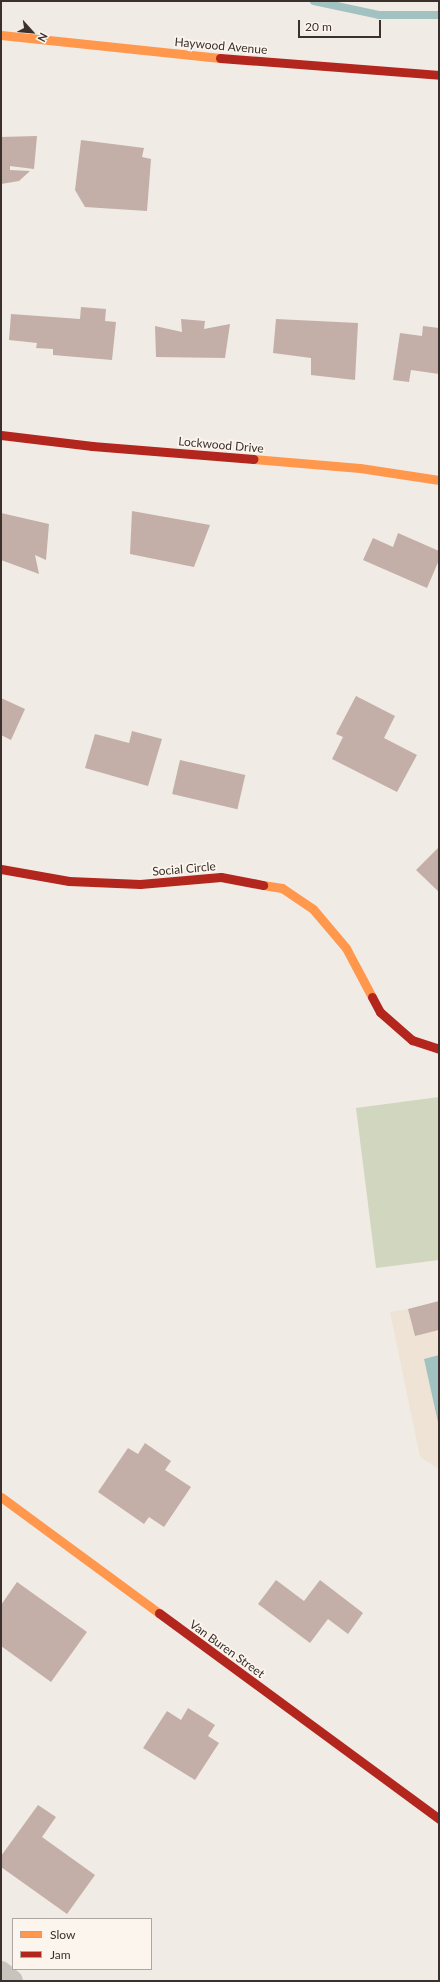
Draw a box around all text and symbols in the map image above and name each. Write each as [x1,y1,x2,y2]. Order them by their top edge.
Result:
north arrow [12,12,52,52]
scale bar [300,12,383,38]
text: 20 m [305,19,332,34]
text: N [35,31,51,44]
street label: Haywood Avenue [174,35,268,57]
street label: Lockwood Drive [178,434,264,456]
street label: Social Circle [152,859,216,879]
street label: Van Buren Street [187,1617,267,1681]
legend [12,1918,152,1970]
text: Slow [50,1927,75,1942]
text: Jam [50,1947,71,1962]

